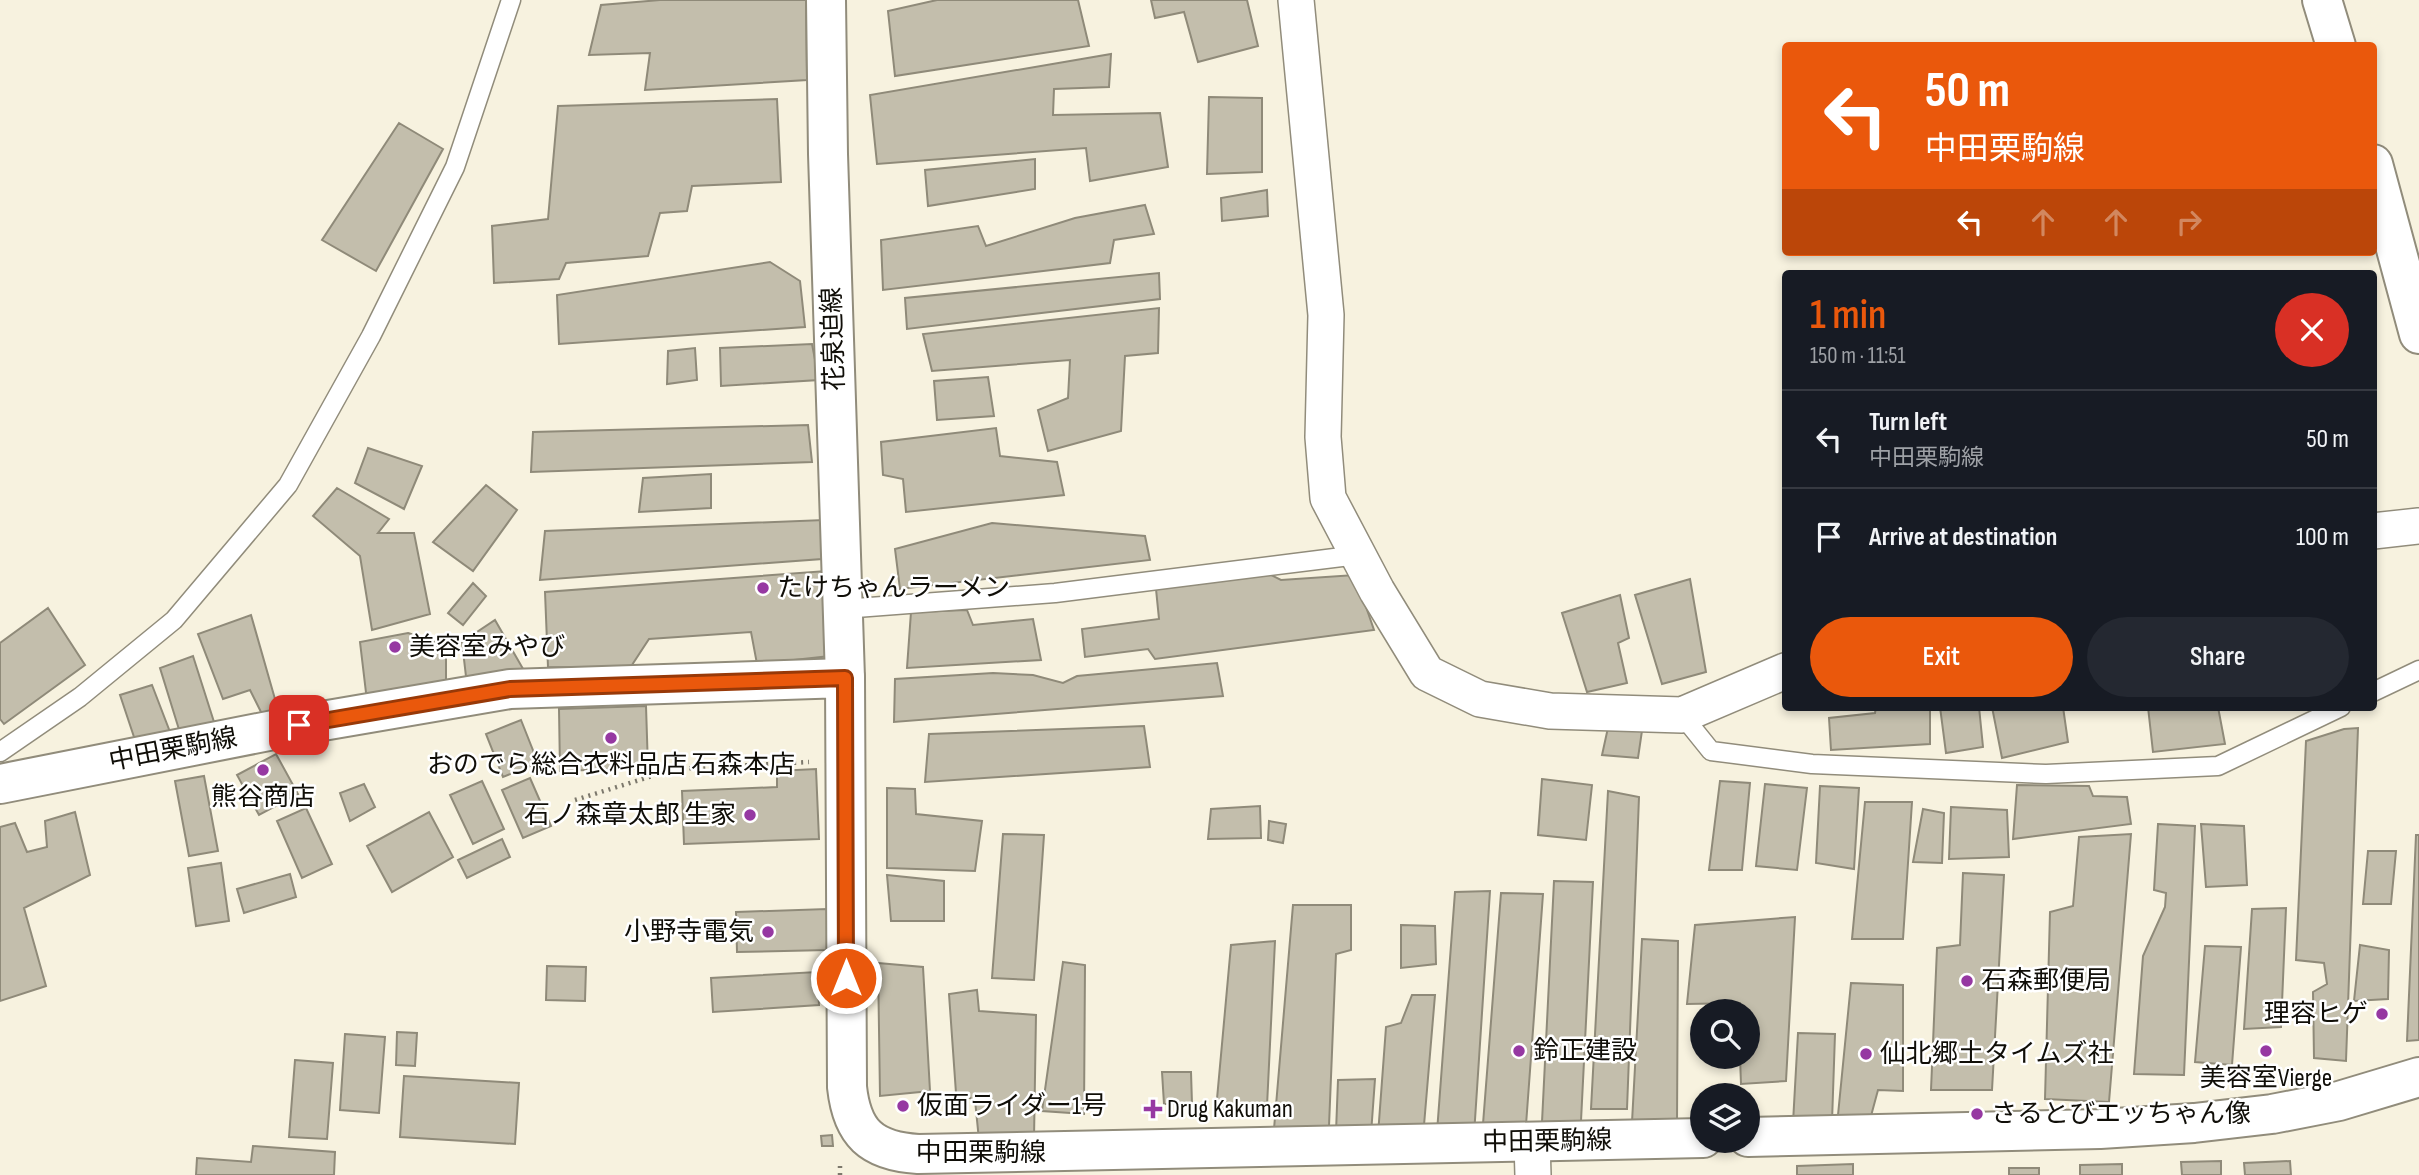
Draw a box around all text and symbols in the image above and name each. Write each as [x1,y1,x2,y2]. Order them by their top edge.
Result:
text: 50 m [1925,62,2010,121]
icon: left [1810,70,1901,161]
text: 中田栗駒線 [1925,130,2085,169]
icon: left [1951,203,1989,241]
icon: ahead [2024,203,2062,241]
icon: ahead [2097,203,2135,241]
icon: right [2170,203,2208,241]
street label: 花泉迫線 [817,286,851,392]
text: 1 min [1810,290,1886,341]
button: close [2275,293,2349,367]
text: 150 m · 11:51 [1810,342,1906,370]
text: Turn left [1869,407,1947,438]
icon: left [1810,420,1848,458]
text: 50 m [2306,424,2349,455]
text: 中田栗駒線 [1869,444,1984,472]
icon: arrive [1810,518,1848,556]
text: Arrive at destination [1869,522,2057,553]
text: 100 m [2296,522,2349,553]
place label: たけちゃんラーメン [777,573,1010,604]
marker: たけちゃんラーメン [755,580,771,596]
button: Exit [1810,617,2073,697]
button: Share [2087,617,2349,697]
place label: 美容室みやび [409,632,565,663]
marker: 美容室みやび [387,639,403,655]
pin [269,695,329,755]
icon: arrive [280,706,318,744]
street label: 中田栗駒線 [106,722,240,778]
marker: おのでら総合衣料品店 石森本店 [603,730,619,746]
place label: おのでら総合衣料品店 石森本店 [427,750,795,781]
marker: 熊谷商店 [255,762,271,778]
place label: 熊谷商店 [211,782,315,813]
place label: 石ノ森章太郎 生家 [524,800,736,831]
marker: 石ノ森章太郎 生家 [742,807,758,823]
place label: 小野寺電気 [624,917,754,948]
marker: 小野寺電気 [760,924,776,940]
position arrow [809,941,883,1015]
place label: 石森郵便局 [1981,966,2111,997]
marker: 石森郵便局 [1959,973,1975,989]
map controls [1690,999,1760,1153]
button: search [1690,999,1760,1069]
place label: 理容ヒゲ [2264,999,2368,1030]
marker: 理容ヒゲ [2374,1006,2390,1022]
place label: 鈴正建設 [1533,1036,1637,1067]
place label: 仙北郷土タイムズ社 [1880,1039,2113,1070]
marker: 鈴正建設 [1511,1043,1527,1059]
marker: 美容室Vierge [2258,1043,2274,1059]
marker: 仙北郷土タイムズ社 [1858,1046,1874,1062]
place label: 美容室Vierge [2200,1063,2332,1094]
button: layers [1690,1083,1760,1153]
place label: 仮面ライダー1号 [917,1091,1107,1122]
place label: Drug Kakuman [1167,1094,1293,1125]
marker: 仮面ライダー1号 [895,1098,911,1114]
place label: さるとびエッちゃん像 [1991,1099,2251,1130]
marker: Drug Kakuman [1145,1101,1161,1117]
marker: さるとびエッちゃん像 [1969,1106,1985,1122]
street label: 中田栗駒線 [1482,1125,1612,1159]
street label: 中田栗駒線 [916,1138,1046,1169]

